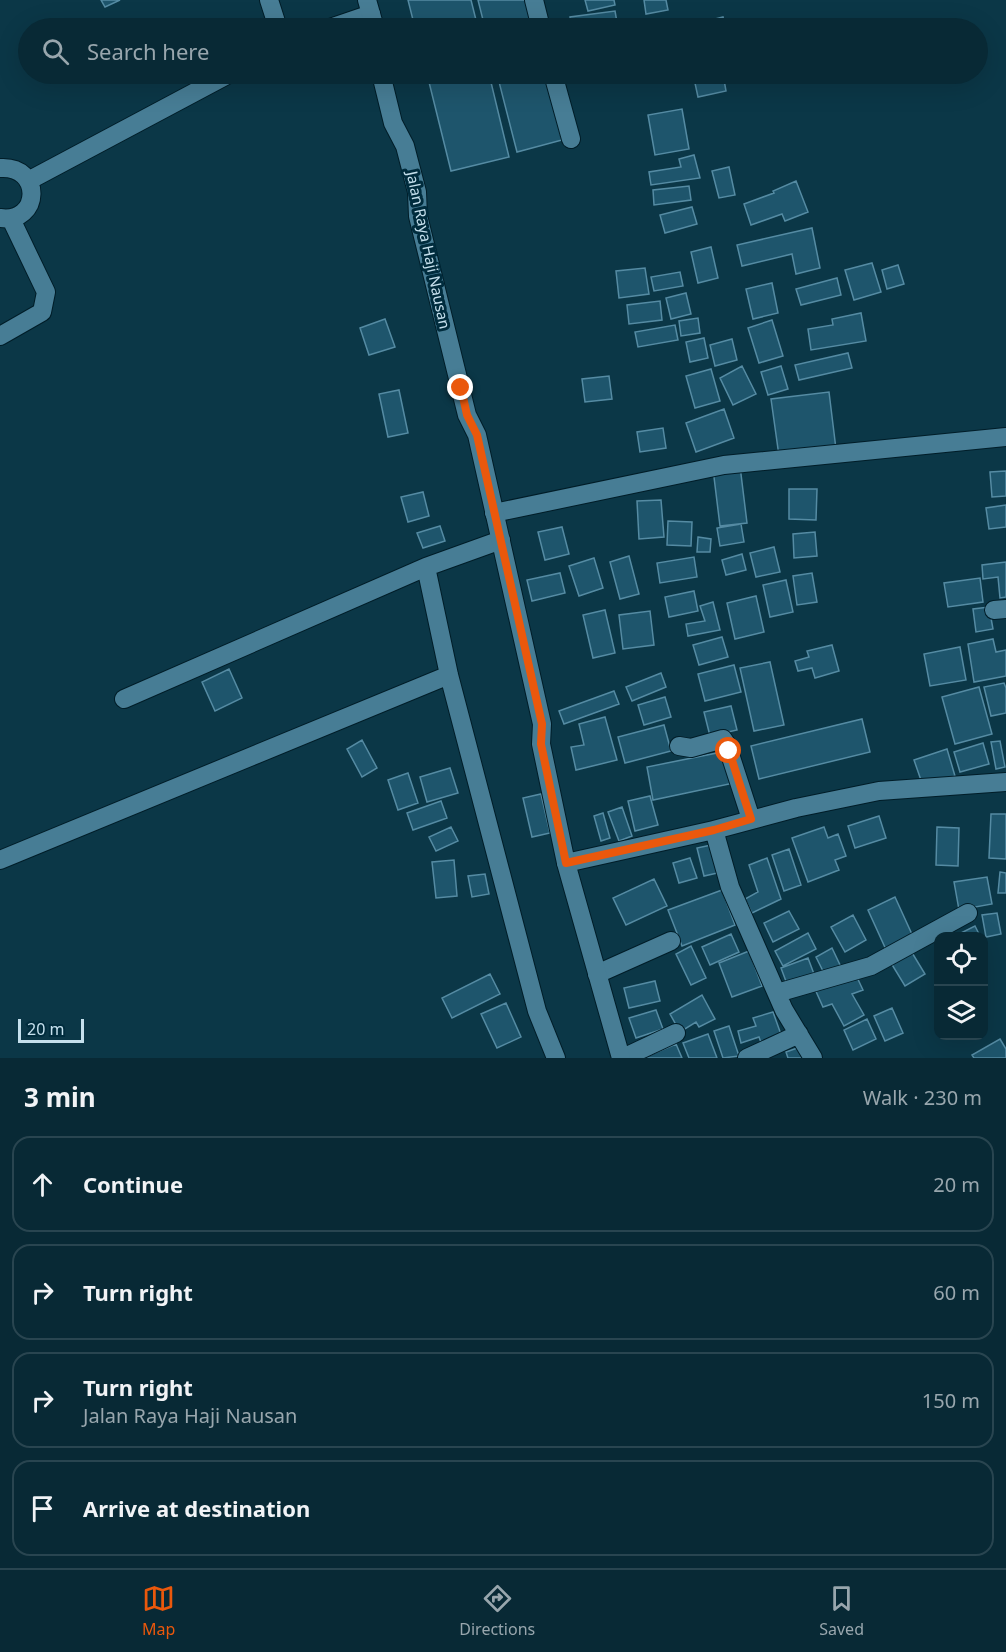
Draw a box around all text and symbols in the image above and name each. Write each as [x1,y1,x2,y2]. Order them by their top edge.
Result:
search box [18,18,988,84]
icon: search [39,35,72,68]
text: Search here [87,36,209,66]
street label: Jalan Raya Haji Nausan [402,167,455,331]
route end [447,374,473,400]
route start [715,737,741,763]
map controls [934,932,988,1040]
button: locate [934,932,988,986]
button: layers [934,986,988,1040]
scale bar [18,1016,84,1044]
text: 20 m [27,1018,64,1040]
text: 3 min [24,1079,96,1115]
text: Walk · 230 m [863,1084,982,1111]
icon: ahead [26,1168,59,1201]
text: Continue [83,1169,183,1199]
text: 20 m [933,1171,980,1198]
icon: right [26,1276,59,1309]
text: Turn right [83,1277,193,1307]
text: 60 m [933,1279,980,1306]
text: Turn right [83,1372,193,1402]
icon: right [26,1384,59,1417]
text: 150 m [922,1387,980,1414]
text: Jalan Raya Haji Nausan [83,1402,297,1429]
icon: arrive [26,1492,59,1525]
text: Arrive at destination [83,1493,310,1523]
tab: Map [142,1582,175,1640]
tab: Directions [459,1582,535,1640]
tab: Saved [819,1582,864,1640]

